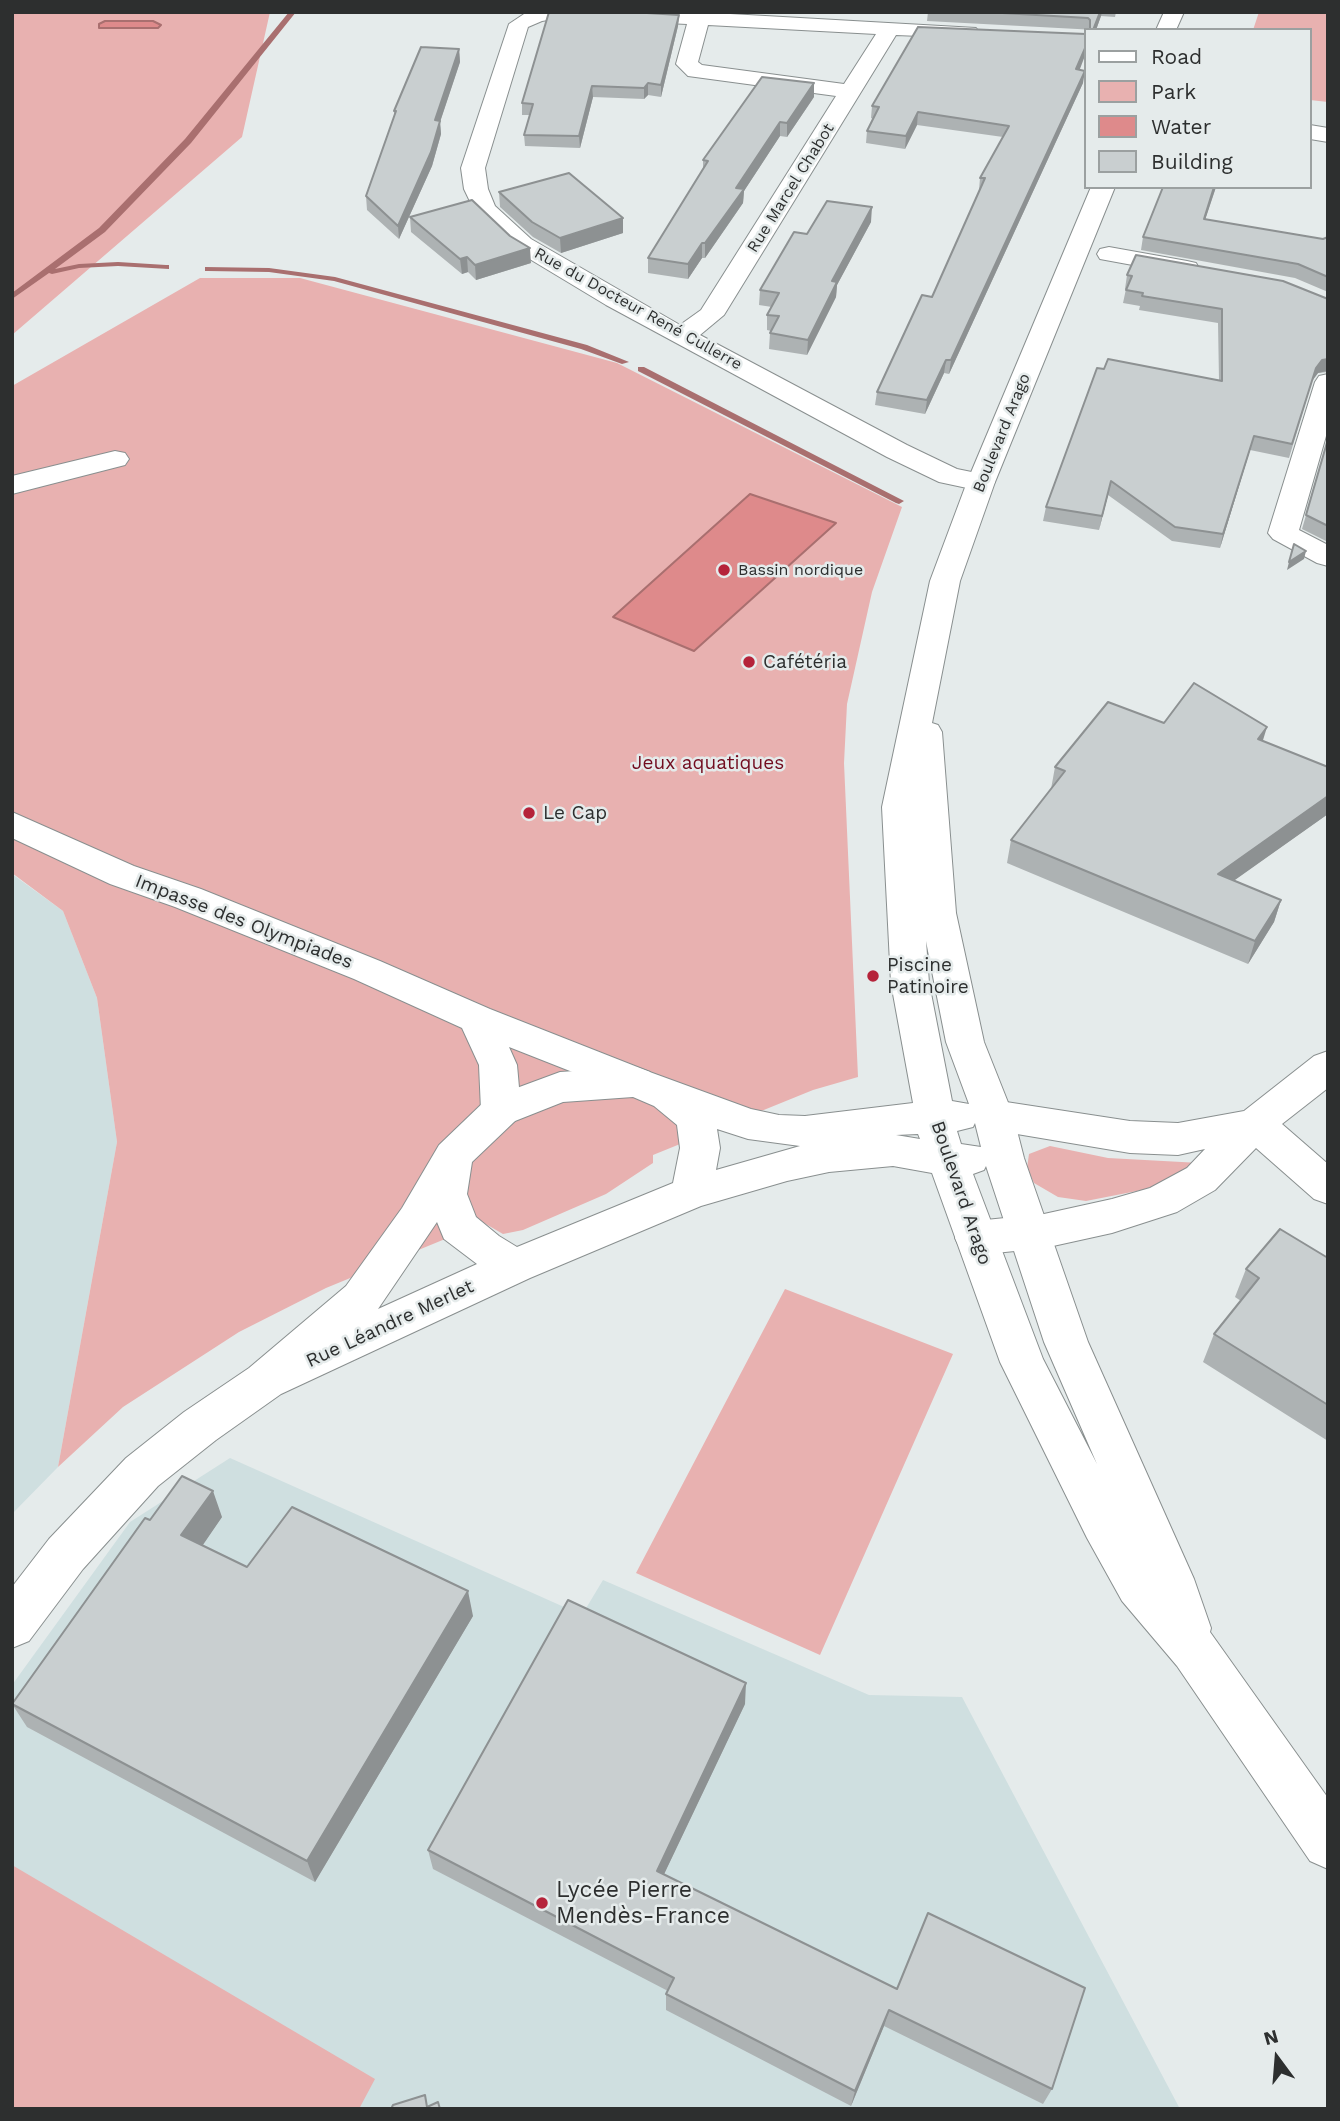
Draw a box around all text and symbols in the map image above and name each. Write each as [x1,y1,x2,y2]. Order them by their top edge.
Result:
legend [1084,28,1312,189]
text: Road [1151,44,1202,69]
text: Park [1151,79,1196,104]
text: Water [1151,114,1211,139]
street label: Rue Marcel Chabot [743,120,839,256]
text: Building [1151,149,1233,174]
street label: Rue du Docteur René Cullerre [531,244,745,374]
street label: Boulevard Arago [969,371,1035,495]
place label: Bassin nordique [738,560,863,580]
marker: Bassin nordique [716,562,732,578]
place label: Cafétéria [763,651,847,673]
marker: Cafétéria [741,654,757,670]
park label: Jeux aquatiques [632,752,784,774]
place label: Le Cap [543,802,607,824]
marker: Le Cap [521,805,537,821]
street label: Impasse des Olympiades [132,870,356,974]
place label: Piscine Patinoire [887,954,969,998]
marker: Piscine Patinoire [865,968,881,984]
street label: Boulevard Arago [926,1118,996,1268]
street label: Rue Léandre Merlet [303,1275,477,1373]
place label: Lycée Pierre Mendès-France [556,1876,730,1930]
marker: Lycée Pierre Mendès-France [534,1895,550,1911]
north arrow [1242,2023,1312,2093]
text: N [1261,2024,1281,2050]

